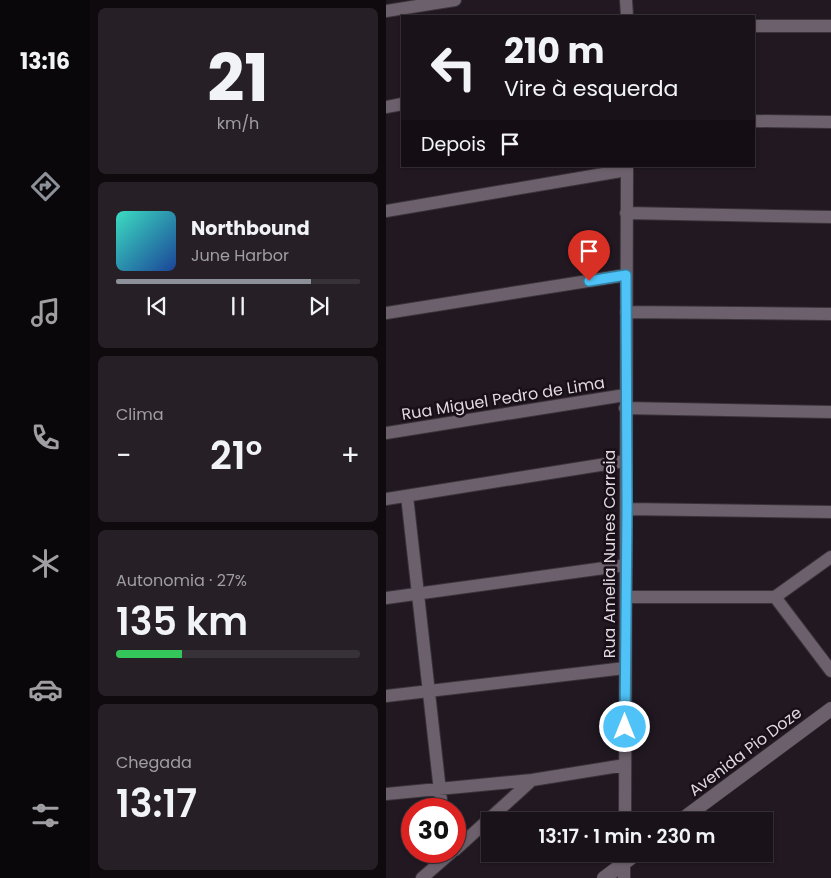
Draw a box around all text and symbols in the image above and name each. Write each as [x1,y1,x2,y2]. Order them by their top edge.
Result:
text: 210 m [504,26,604,75]
text: 21 [207,33,269,124]
icon: left [421,35,486,100]
text: 13:16 [20,46,70,77]
text: Vire à esquerda [504,73,678,104]
text: km/h [217,112,259,135]
icon: arrive [496,130,524,158]
text: Depois [421,131,486,158]
icon: directions [28,169,63,204]
text: Northbound [191,215,310,242]
pin [568,230,610,281]
icon: arrive [575,237,603,265]
text: June Harbor [191,244,289,267]
icon: previous [143,292,171,320]
icon: pause [224,292,252,320]
icon: next [305,292,333,320]
icon: music [28,295,63,330]
street label: Rua Miguel Pedro de Lima [400,371,606,426]
text: Clima [116,403,164,426]
icon: phone [28,420,63,455]
text: 21° [210,429,262,482]
text: − [116,436,131,475]
text: + [341,436,360,475]
street label: Rua Amelia Nunes Correia [598,450,621,658]
icon: climate [28,546,63,581]
text: Autonomia · 27% [116,569,247,592]
text: 135 km [116,595,248,648]
icon: car [28,672,63,707]
position arrow [598,700,650,752]
street label: Avenida Pio Doze [684,701,807,802]
text: Chegada [116,751,192,774]
text: 13:17 [116,777,197,830]
icon: filters [28,798,63,833]
speed limit sign: 30 [401,798,466,863]
text: 13:17 · 1 min · 230 m [538,823,716,850]

